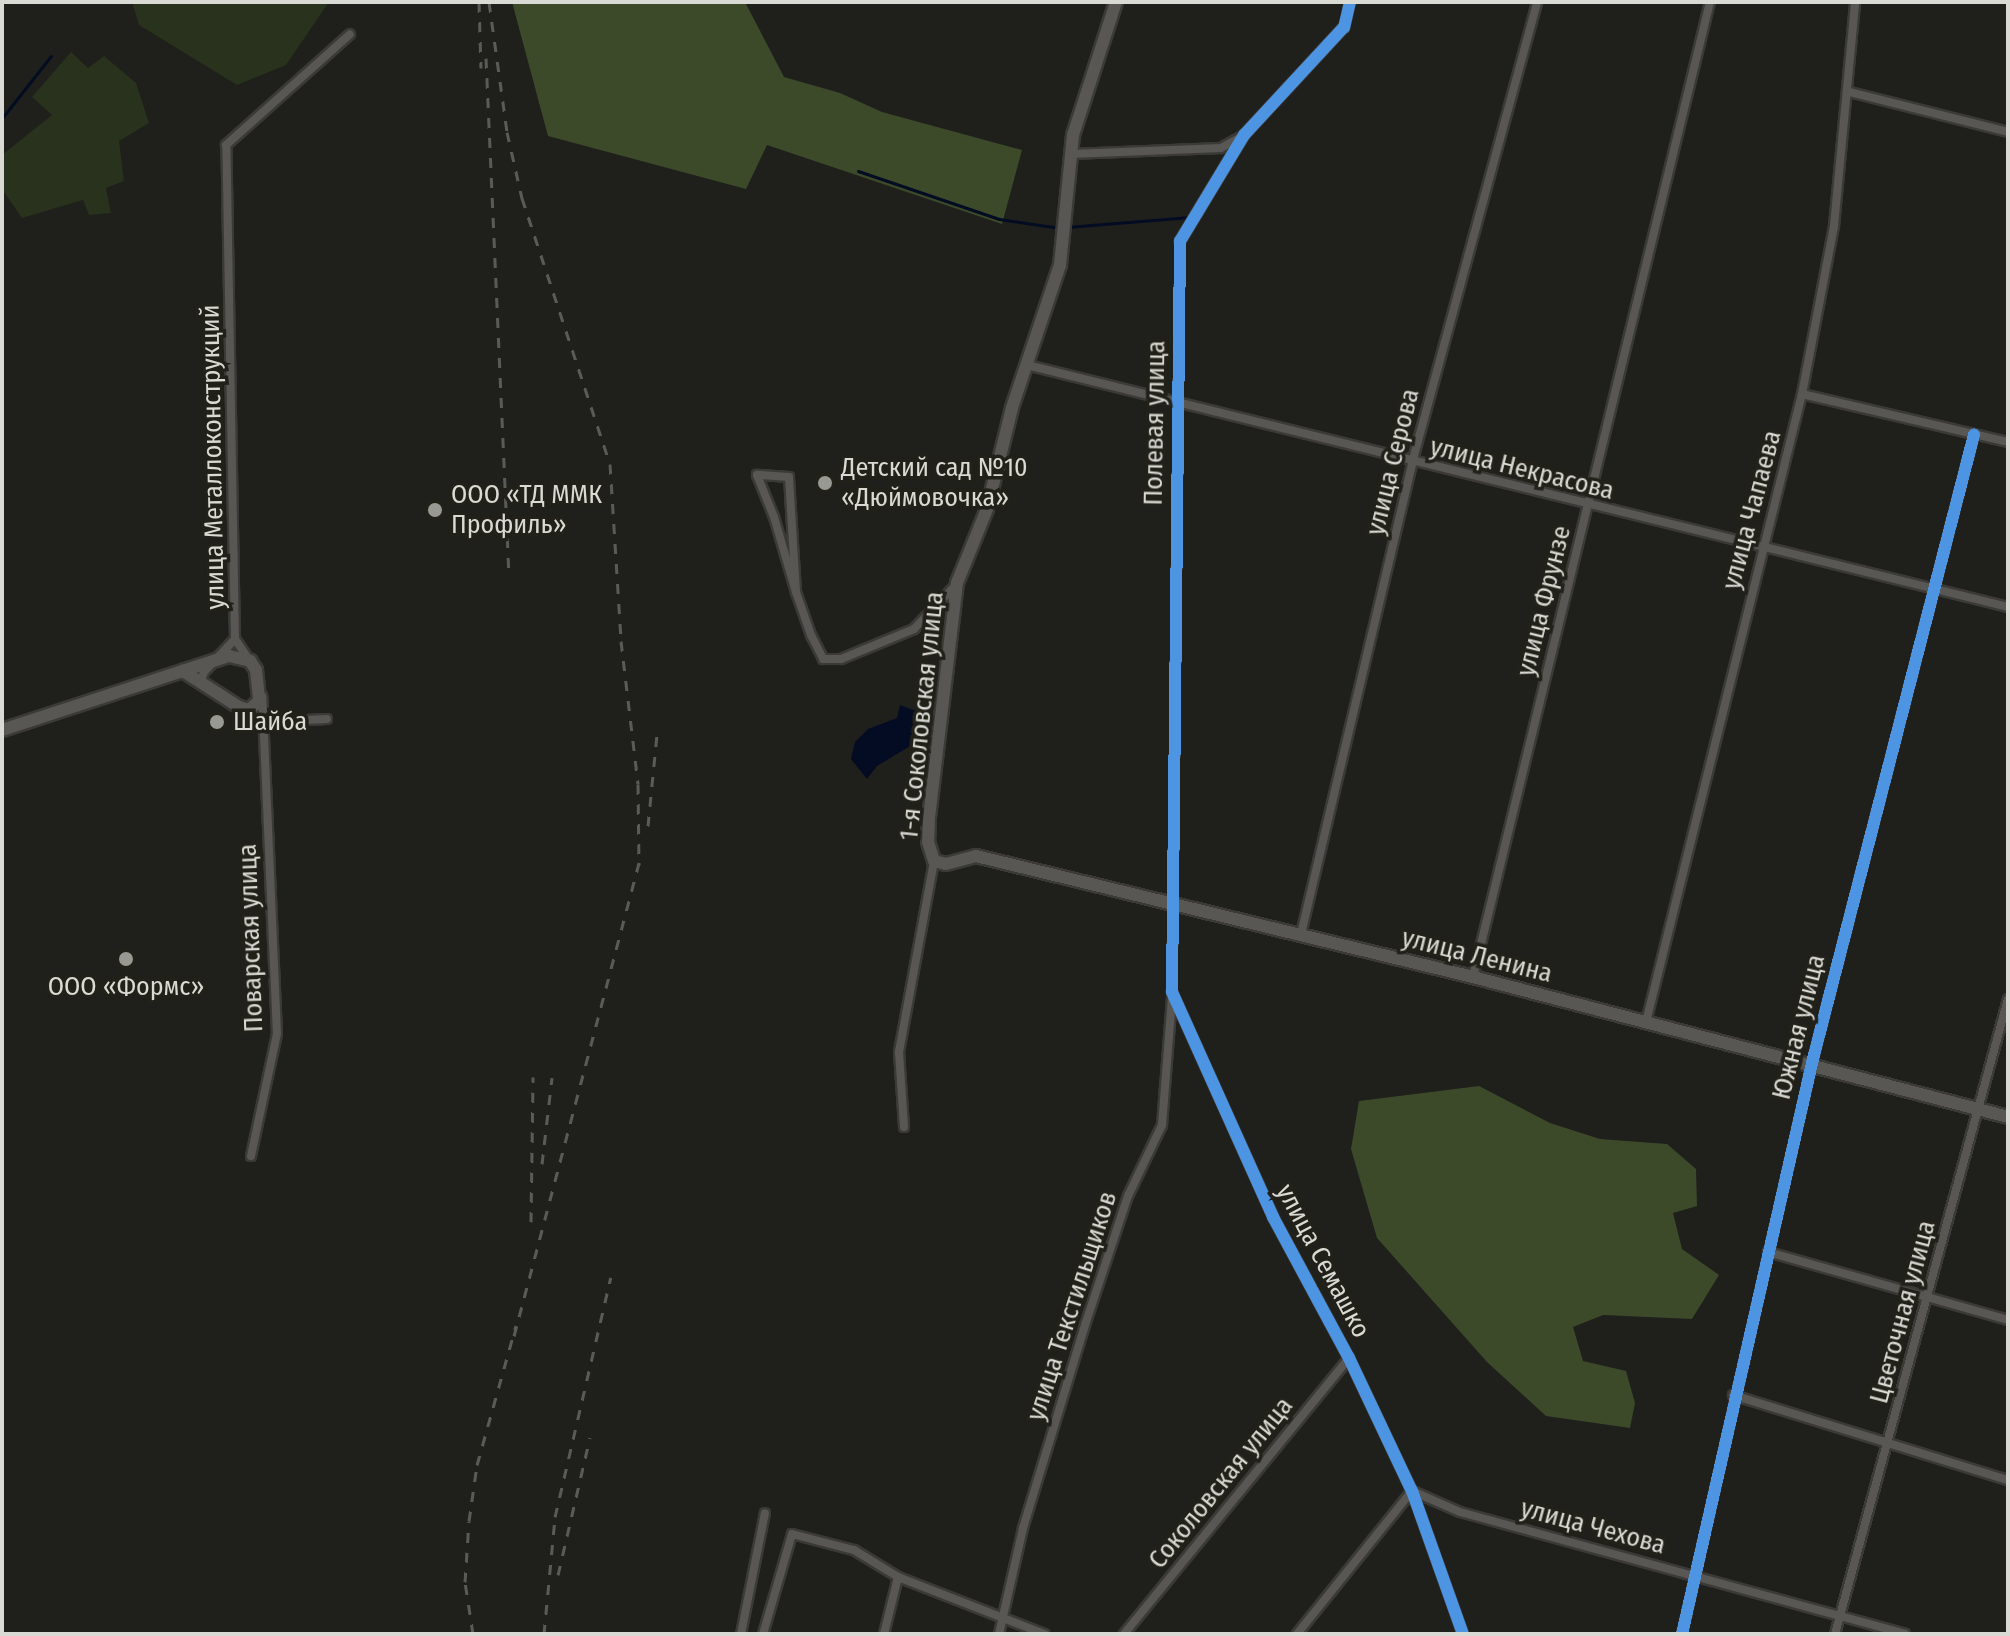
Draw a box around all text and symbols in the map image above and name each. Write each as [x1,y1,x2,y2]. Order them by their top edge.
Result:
street label: улица Металлоконструкций [195,304,231,610]
street label: Полевая улица [1138,340,1172,506]
street label: улица Серова [1360,386,1426,538]
street label: улица Чапаева [1716,427,1788,593]
street label: улица Некрасова [1427,431,1617,507]
place label: Детский сад №10 «Дюймовочка» [841,452,1028,514]
marker: Детский сад №10 «Дюймовочка» [816,474,834,492]
place label: ООО «ТД ММК Профиль» [451,479,602,540]
marker: ООО «ТД ММК Профиль» [426,501,444,519]
street label: улица Фрунзе [1510,523,1578,679]
street label: 1-я Соколовская улица [893,590,951,842]
place label: Шайба [233,706,307,738]
marker: Шайба [208,713,226,731]
street label: Поварская улица [232,843,270,1033]
street label: улица Ленина [1399,922,1555,990]
marker: ООО «Формс» [117,950,135,968]
street label: Южная улица [1766,951,1832,1103]
place label: ООО «Формс» [48,971,204,1003]
street label: улица Семашко [1269,1179,1377,1343]
street label: улица Текстильщиков [1020,1187,1124,1425]
street label: Цветочная улица [1864,1217,1942,1407]
street label: Соколовская улица [1142,1391,1300,1575]
street label: улица Чехова [1517,1493,1669,1561]

